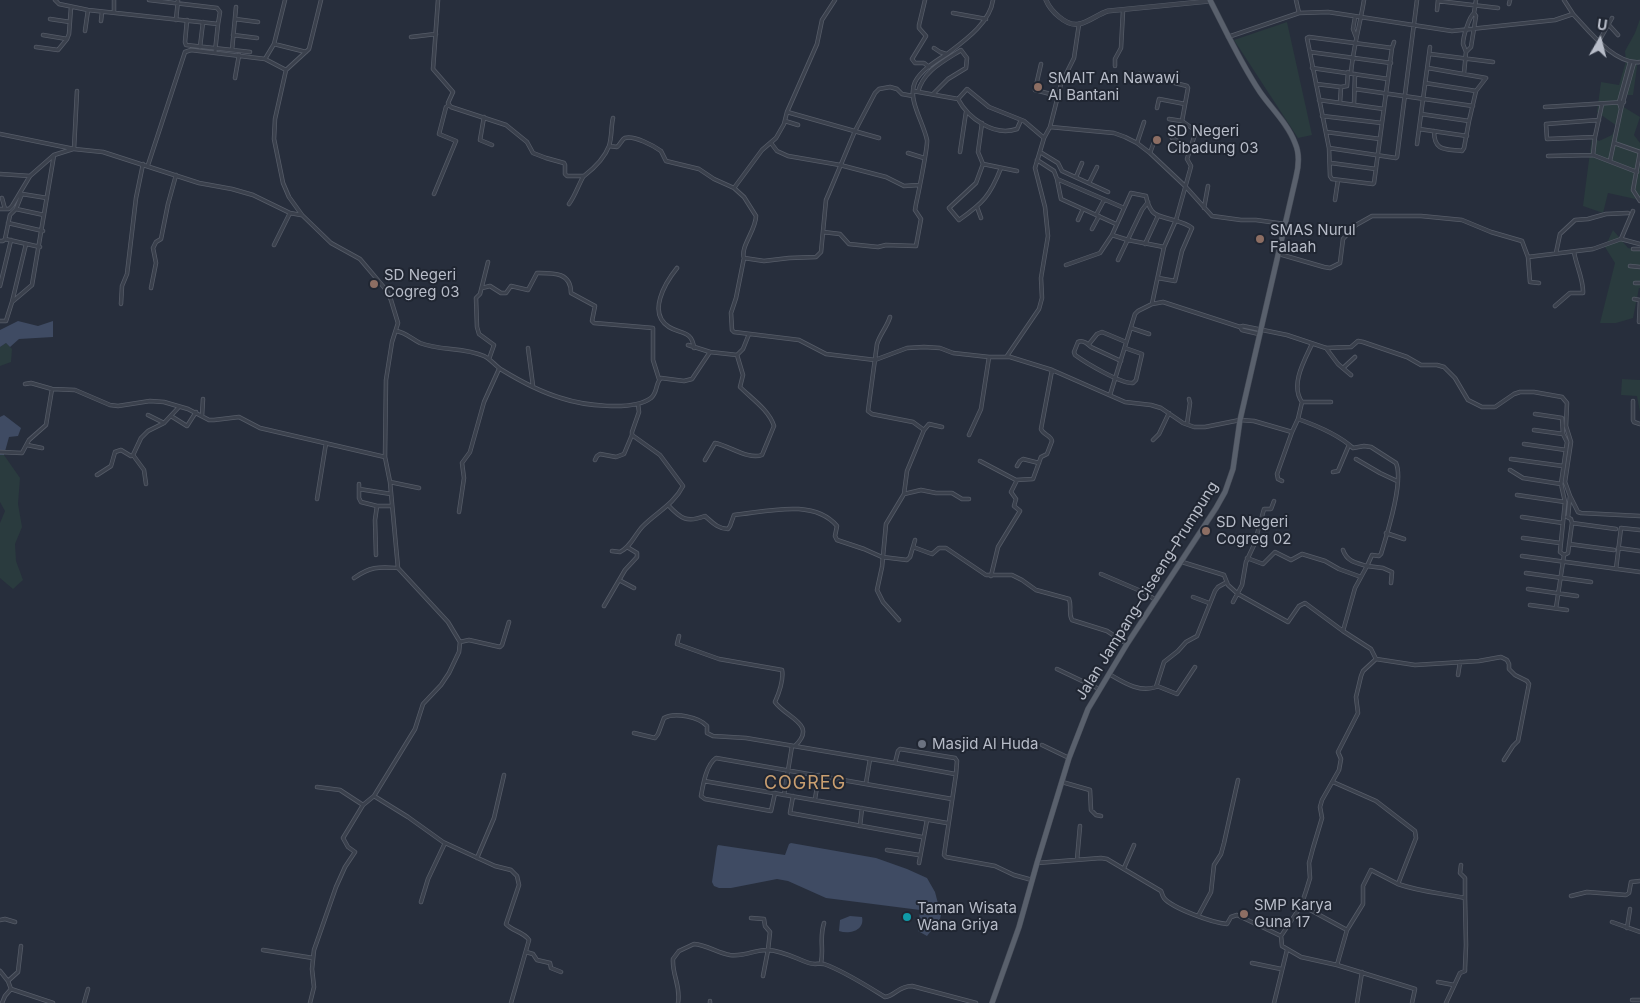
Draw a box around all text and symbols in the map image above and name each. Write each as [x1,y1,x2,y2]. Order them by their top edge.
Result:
north arrow [1575,15,1625,65]
text: U [1596,16,1608,34]
place label: SMAIT An Nawawi Al Bantani [1048,69,1179,104]
marker: SMAIT An Nawawi Al Bantani [1032,81,1044,93]
place label: SD Negeri Cibadung 03 [1167,122,1258,157]
marker: SD Negeri Cibadung 03 [1151,134,1163,146]
place label: SMAS Nurul Falaah [1270,221,1356,256]
marker: SMAS Nurul Falaah [1254,233,1266,245]
place label: SD Negeri Cogreg 03 [384,266,459,301]
marker: SD Negeri Cogreg 03 [368,278,380,290]
street label: Jalan Jampang–Ciseeng–Prumpung [1072,478,1222,704]
place label: SD Negeri Cogreg 02 [1216,513,1291,548]
marker: SD Negeri Cogreg 02 [1200,525,1212,537]
place label: Masjid Al Huda [932,735,1038,753]
marker: Masjid Al Huda [916,738,928,750]
district label: COGREG [763,773,847,795]
place label: SMP Karya Guna 17 [1254,896,1332,931]
place label: Taman Wisata Wana Griya [917,899,1017,934]
marker: SMP Karya Guna 17 [1238,908,1250,920]
marker: Taman Wisata Wana Griya [901,911,913,923]

